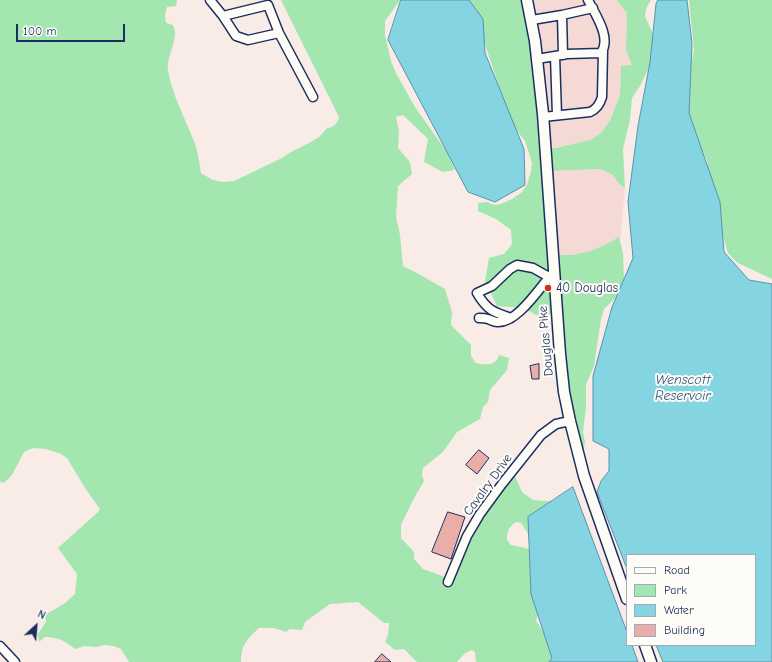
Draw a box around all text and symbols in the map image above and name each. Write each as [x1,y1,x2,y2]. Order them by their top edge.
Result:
scale bar [18,16,127,42]
text: 100 m [23,24,56,38]
place label: 40 Douglas [556,280,618,296]
marker: 40 Douglas [543,283,553,293]
street label: Douglas Pike [535,305,557,377]
water label: Wenscott Reservoir [655,372,711,404]
street label: Cavalry Drive [460,451,516,519]
legend [626,554,756,646]
text: Road [664,563,690,577]
text: Park [664,583,687,597]
text: Water [664,603,694,617]
north arrow [16,606,56,646]
text: N [35,607,48,622]
text: Building [664,623,705,637]

